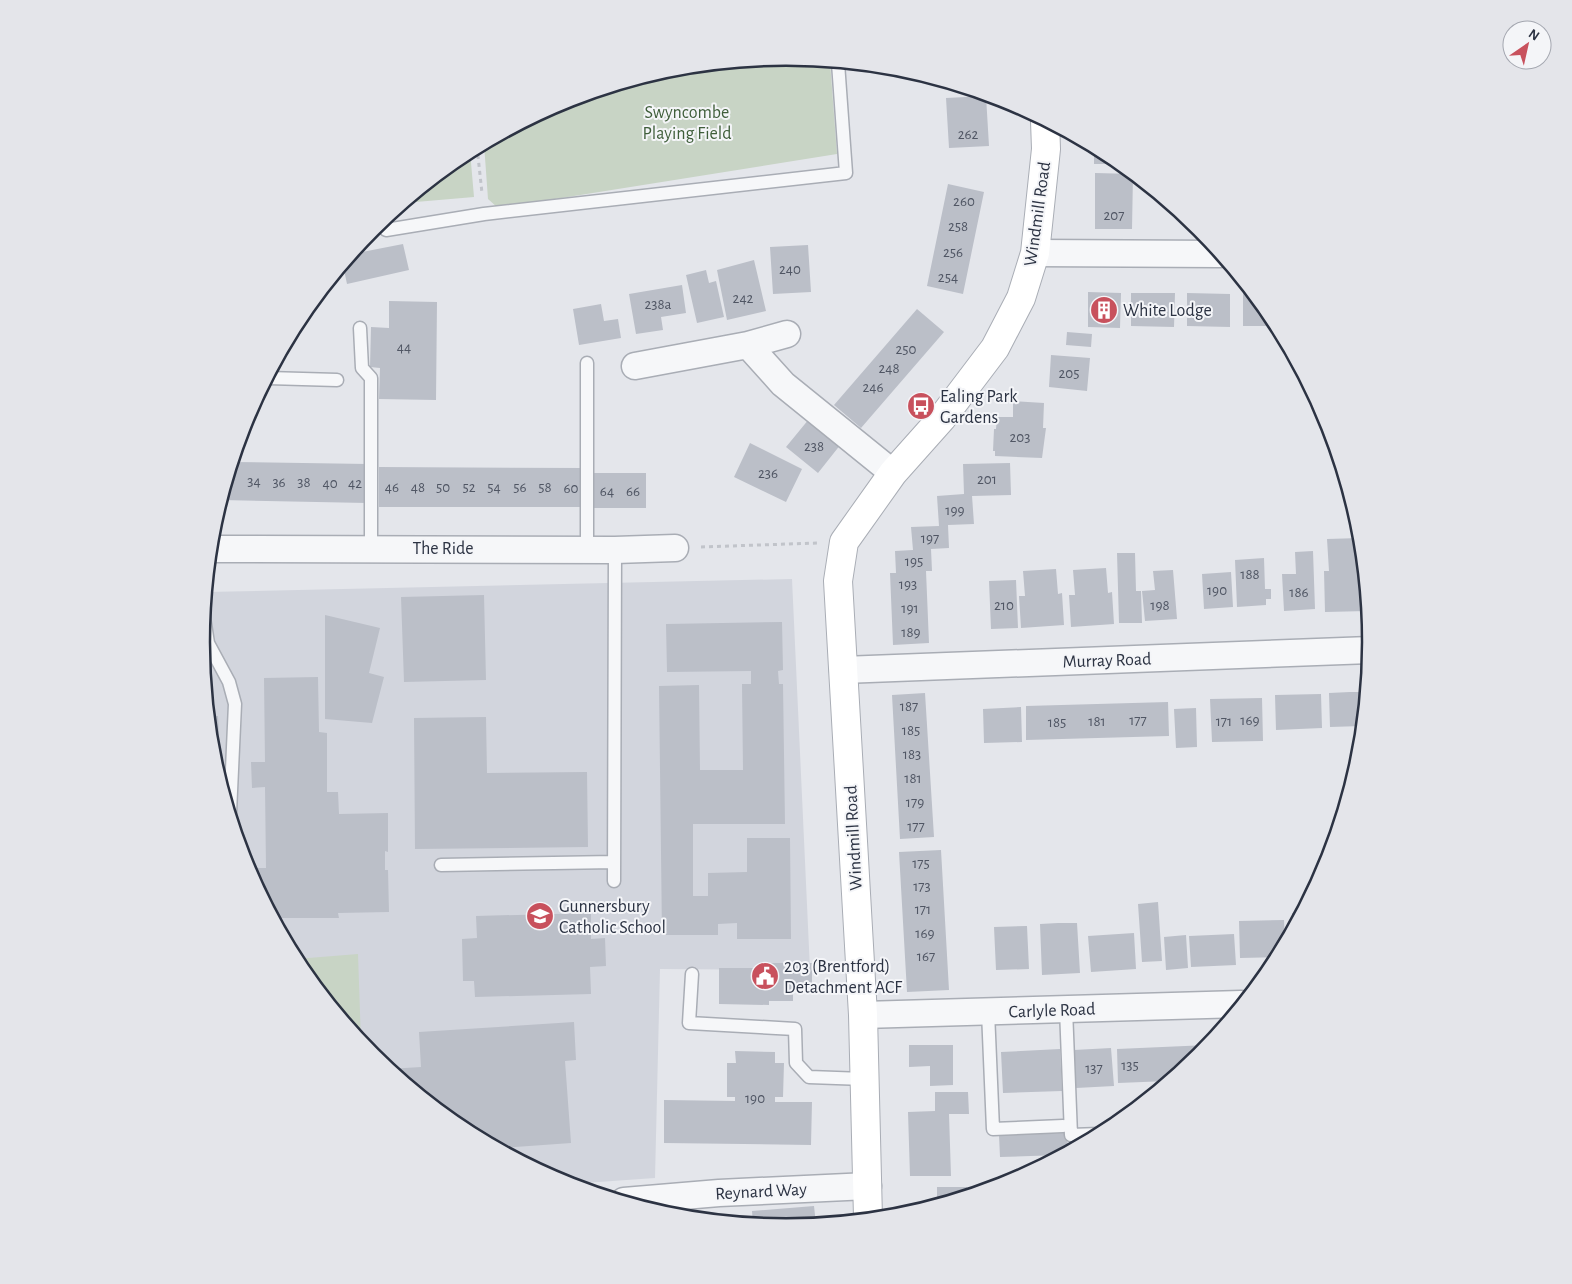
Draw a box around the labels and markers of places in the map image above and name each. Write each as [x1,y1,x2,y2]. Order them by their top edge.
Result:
building icon: White Lodge [1089,295,1119,325]
place label: White Lodge [1123,302,1212,320]
place label: Ealing Park Gardens [940,388,1018,427]
bus stop icon: Ealing Park Gardens [906,391,936,421]
place label: Gunnersbury Catholic School [559,898,666,937]
school or university icon: Gunnersbury Catholic School [525,901,555,931]
place label: 203 (Brentford) Detachment ACF [784,958,902,997]
public building icon: 203 (Brentford) Detachment ACF [750,961,780,991]

